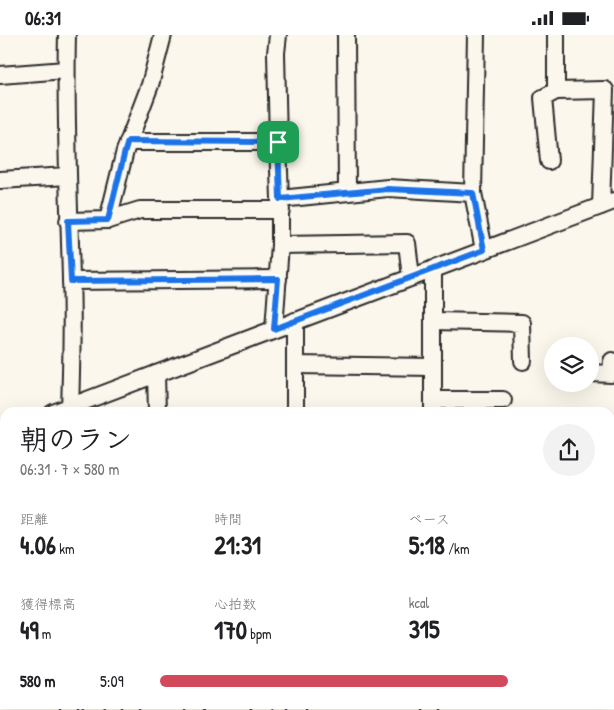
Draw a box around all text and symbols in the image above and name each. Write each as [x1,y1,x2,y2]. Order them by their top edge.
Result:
text: 06:31 [25,5,61,31]
pin [257,121,299,163]
icon: arrive [264,128,292,156]
map controls [544,337,599,392]
button: layers [544,337,599,392]
text: 朝のラン [20,420,132,458]
button: share [543,424,595,476]
text: 06:31 · 7 × 580 m [20,458,119,480]
text: 距離 [20,509,48,528]
text: 時間 [214,509,242,528]
text: ペース [409,509,450,528]
text: 4.06 [20,528,56,562]
text: 21:31 [214,528,261,562]
text: 5:18 [409,528,445,562]
text: km [56,539,74,558]
text: /km [445,539,469,558]
text: kcal [409,593,429,612]
text: 獲得標高 [20,594,76,613]
text: 心拍数 [214,594,256,613]
text: 315 [409,612,440,646]
text: 49 [20,613,39,647]
text: 170 [214,613,247,647]
text: m [39,624,51,643]
text: bpm [247,624,271,643]
text: 580 m [20,670,55,692]
text: 5:09 [100,670,124,692]

